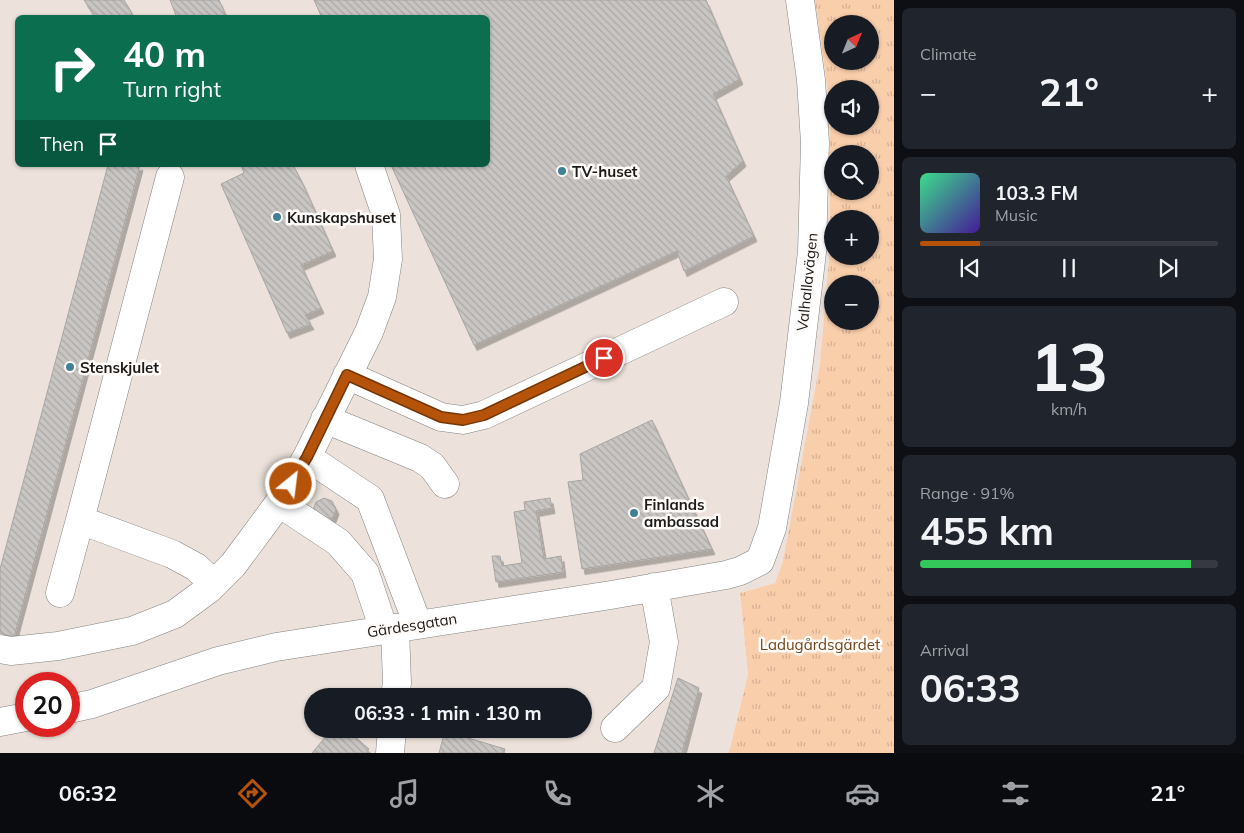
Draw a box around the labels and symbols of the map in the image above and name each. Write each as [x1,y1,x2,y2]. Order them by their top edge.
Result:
north arrow [824,15,879,70]
place label: TV-huset [572,162,638,181]
marker: TV-huset [556,165,568,177]
place label: Kunskapshuset [287,208,396,227]
marker: Kunskapshuset [271,211,283,223]
street label: Valhallavägen [792,232,822,332]
pin [583,337,625,379]
place label: Stenskjulet [80,358,159,377]
marker: Stenskjulet [64,361,76,373]
position arrow [264,457,316,509]
place label: Finlands ambassad [644,495,719,531]
marker: Finlands ambassad [628,507,640,519]
street label: Gärdesgatan [366,608,458,642]
park label: Ladugårdsgärdet [760,635,880,654]
speed limit sign: 20 [15,672,80,737]

